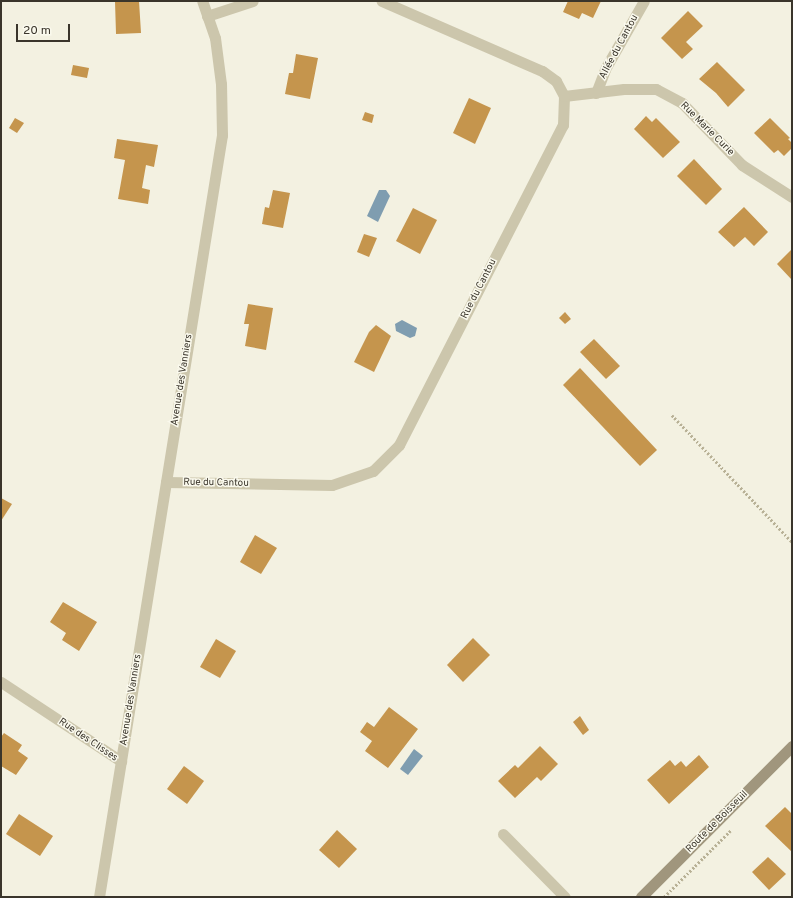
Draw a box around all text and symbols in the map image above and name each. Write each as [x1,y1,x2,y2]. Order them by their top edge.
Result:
street label: Allée du Cantou [597,13,641,81]
scale bar [18,16,72,42]
text: 20 m [23,23,51,39]
street label: Rue Marie Curie [678,100,736,158]
street label: Rue du Cantou [459,257,499,321]
street label: Avenue des Vanniers [169,333,195,427]
street label: Rue du Cantou [183,476,249,490]
street label: Avenue des Vanniers [118,653,144,747]
street label: Rue des Clisses [56,716,120,764]
street label: Route de Boisseuil [684,789,750,855]

